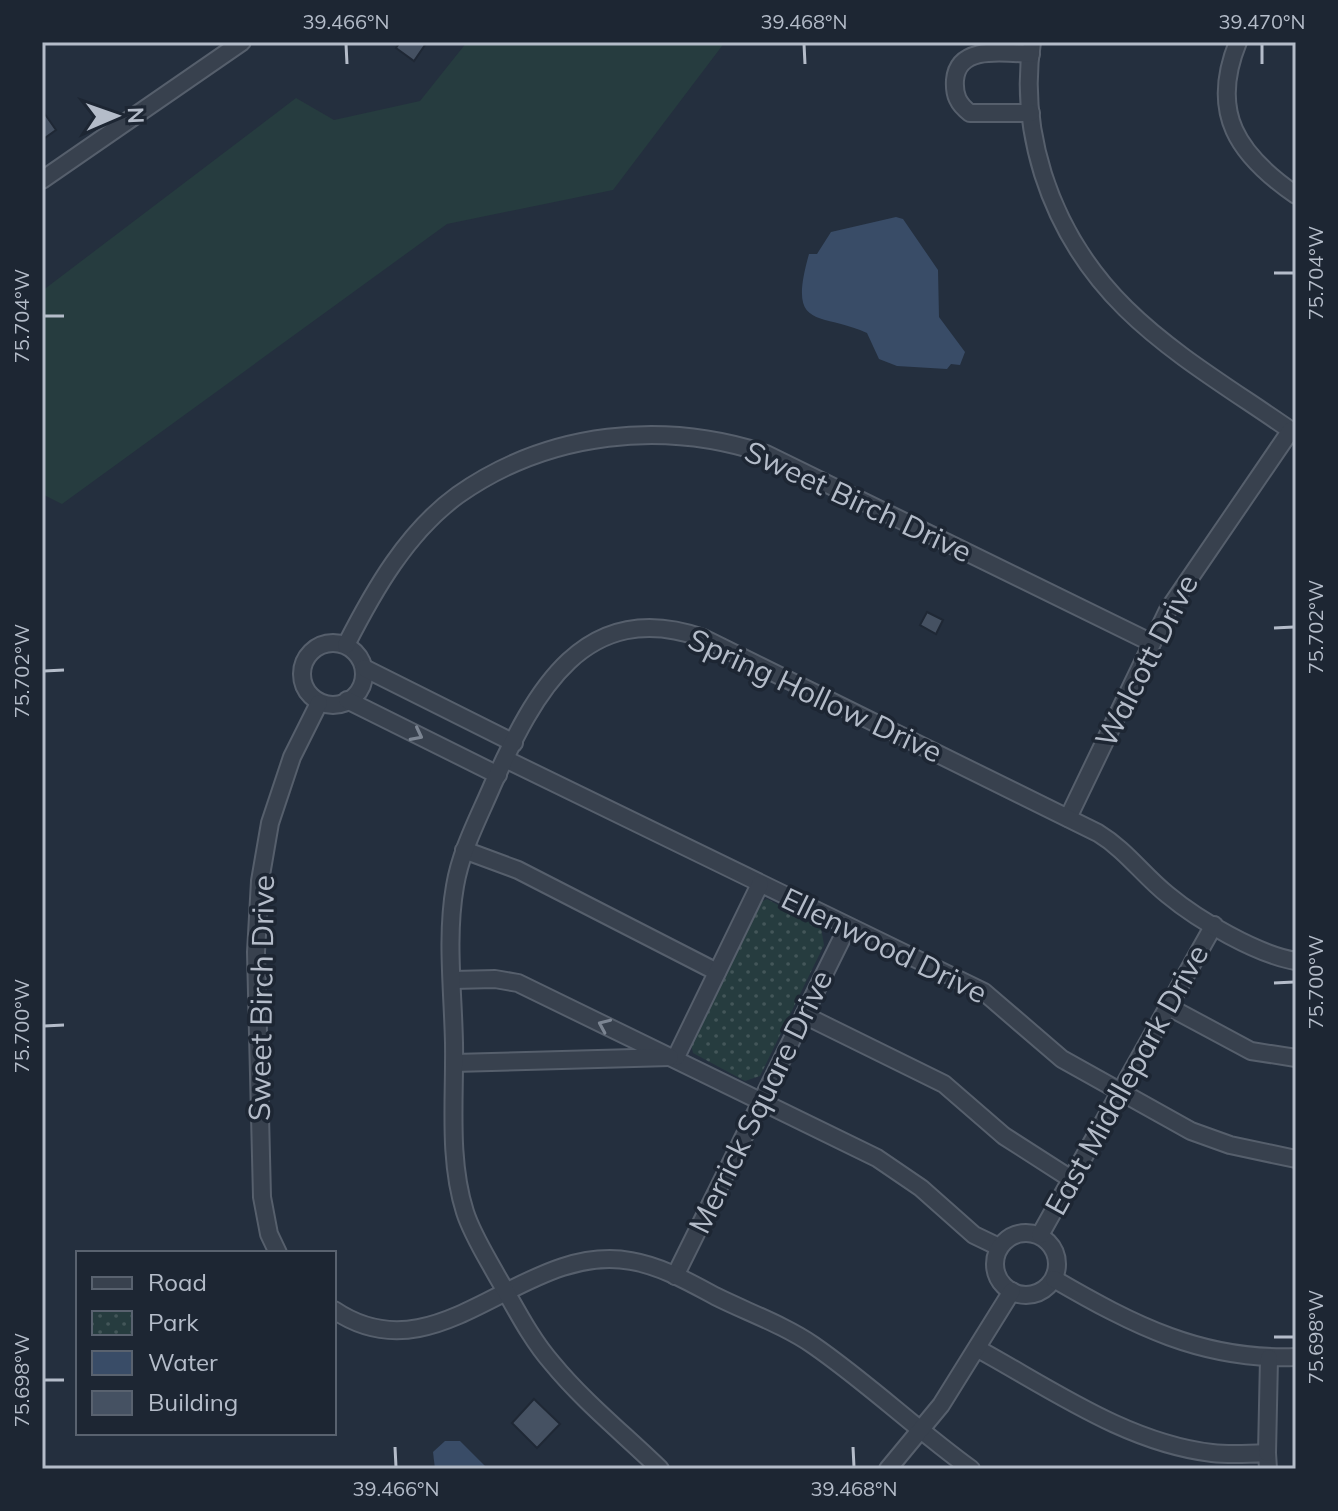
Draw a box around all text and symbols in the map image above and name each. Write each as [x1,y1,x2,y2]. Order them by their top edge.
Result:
text: 39.466°N [303,9,389,34]
text: 39.468°N [761,9,847,34]
text: 39.470°N [1219,9,1305,34]
north arrow [76,76,156,156]
text: N [122,107,150,124]
text: 75.704°W [1303,226,1328,320]
text: 75.704°W [9,269,34,363]
street label: Sweet Birch Drive [739,432,978,570]
street label: Walcott Drive [1086,568,1206,753]
text: 75.702°W [1303,580,1328,674]
street label: Spring Hollow Drive [682,620,948,771]
text: 75.702°W [9,624,34,718]
one-way arrow [409,725,424,741]
street label: Sweet Birch Drive [240,875,282,1121]
street label: Ellenwood Drive [775,879,993,1011]
text: 75.700°W [1303,935,1328,1029]
street label: East Middlepark Drive [1036,938,1216,1221]
street label: Merrick Square Drive [680,964,840,1240]
text: 75.700°W [9,979,34,1073]
one-way arrow [598,1019,613,1035]
legend [76,1251,336,1435]
text: Road [148,1267,207,1297]
text: 75.698°W [1303,1290,1328,1384]
text: Park [148,1307,199,1337]
text: 75.698°W [9,1333,34,1427]
text: Water [148,1347,218,1377]
text: Building [148,1387,238,1417]
text: 39.466°N [353,1476,439,1501]
text: 39.468°N [811,1476,897,1501]

